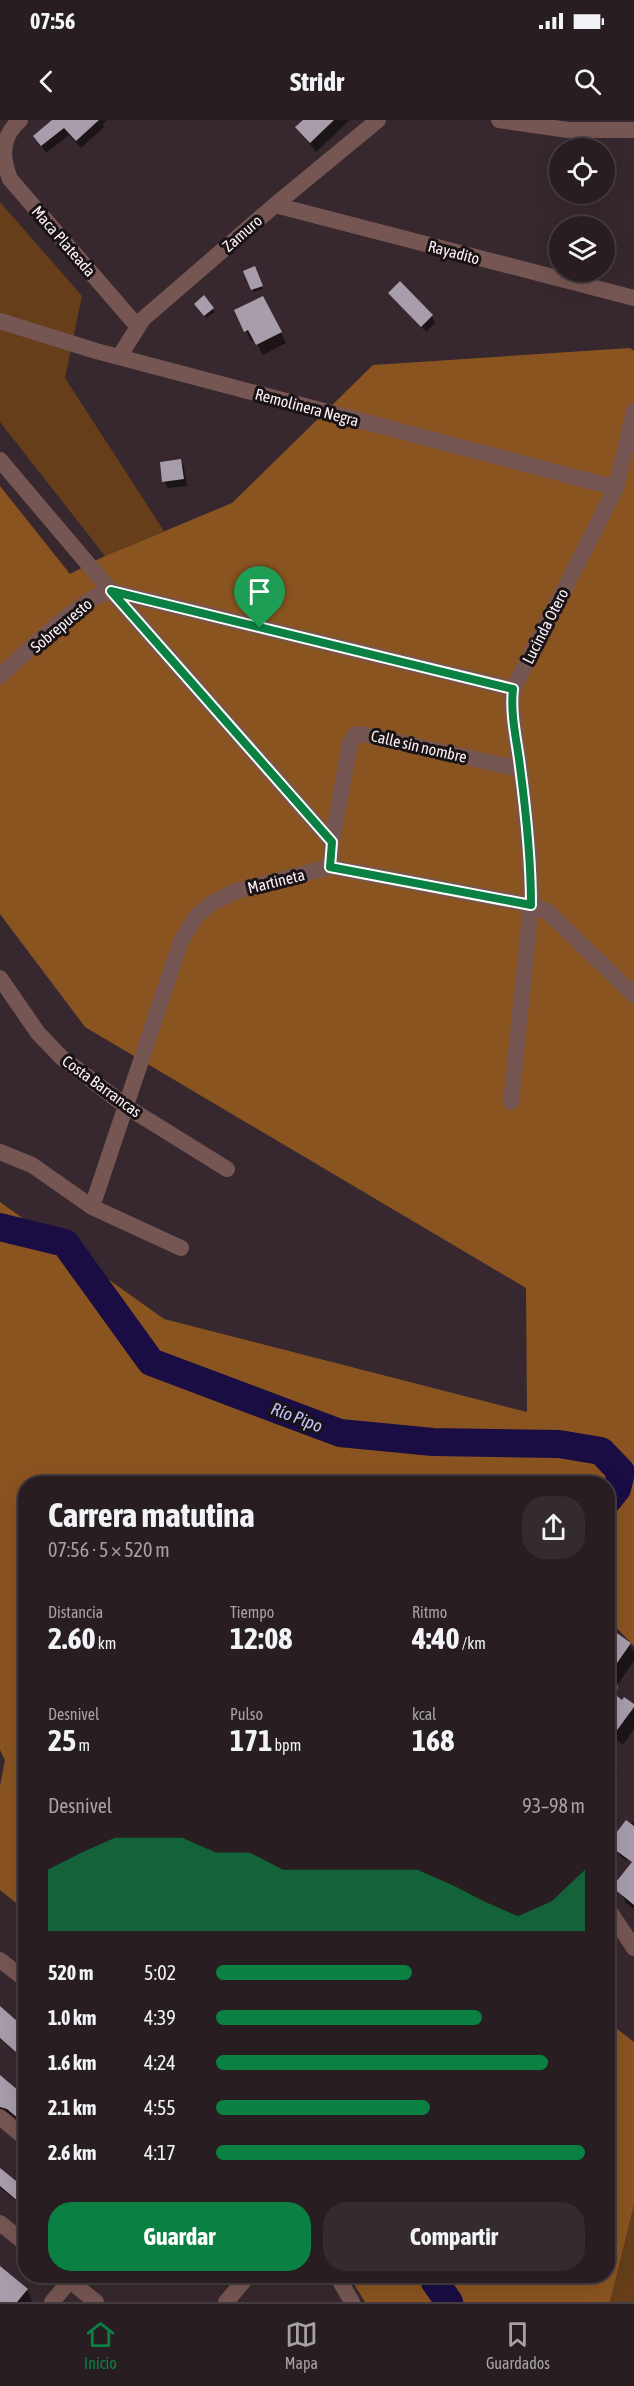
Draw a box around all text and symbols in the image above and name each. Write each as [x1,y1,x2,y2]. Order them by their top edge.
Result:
text: 07:56 [30,8,75,34]
icon: back [30,65,63,98]
icon: search [571,65,604,98]
text: Stridr [290,66,344,97]
map controls [549,138,615,282]
button: locate [549,138,615,204]
street label: Maca Plateada [29,202,99,280]
street label: Zamuro [219,211,265,255]
button: layers [549,216,615,282]
street label: Rayadito [426,237,482,268]
street label: Remolinera Negra [253,384,361,430]
pin [234,566,285,628]
icon: arrive [243,575,276,608]
street label: Lucinda Otero [518,585,572,667]
street label: Sobrepuesto [27,594,96,656]
street label: Calle sin nombre [369,726,469,766]
street label: Martineta [246,865,306,897]
street label: Costa Barrancas [59,1051,145,1121]
water label: Río Pipo [268,1398,326,1436]
text: Carrera matutina [48,1496,255,1534]
button: share [522,1496,585,1559]
text: 07:56 · 5 × 520 m [48,1538,170,1561]
text: Distancia [48,1603,103,1621]
text: Tiempo [230,1603,274,1621]
text: Ritmo [412,1603,447,1621]
text: 2.60 [48,1621,96,1655]
text: 12:08 [230,1621,292,1655]
text: 4:40 [412,1621,460,1655]
text: km [96,1634,116,1652]
text: /km [460,1634,486,1652]
text: Desnivel [48,1705,99,1723]
text: Pulso [230,1705,263,1723]
text: kcal [412,1705,436,1723]
text: 25 [48,1723,76,1757]
text: 171 [230,1723,272,1757]
text: 168 [412,1723,454,1757]
text: m [76,1736,90,1754]
text: bpm [272,1736,301,1754]
text: Desnivel [48,1794,112,1817]
text: 93–98 m [522,1794,585,1817]
text: 520 m [48,1961,93,1984]
text: 5:02 [144,1961,176,1984]
text: 1.0 km [48,2006,96,2029]
text: 4:39 [144,2006,176,2029]
text: 1.6 km [48,2051,96,2074]
text: 4:24 [144,2051,176,2074]
text: 2.1 km [48,2096,96,2119]
text: 4:55 [144,2096,176,2119]
text: 2.6 km [48,2141,96,2164]
text: 4:17 [144,2141,176,2164]
button: Guardar [48,2202,311,2271]
button: Compartir [323,2202,585,2271]
tab: Inicio [84,2318,117,2372]
tab: Mapa [285,2318,318,2372]
tab: Guardados [486,2318,550,2372]

